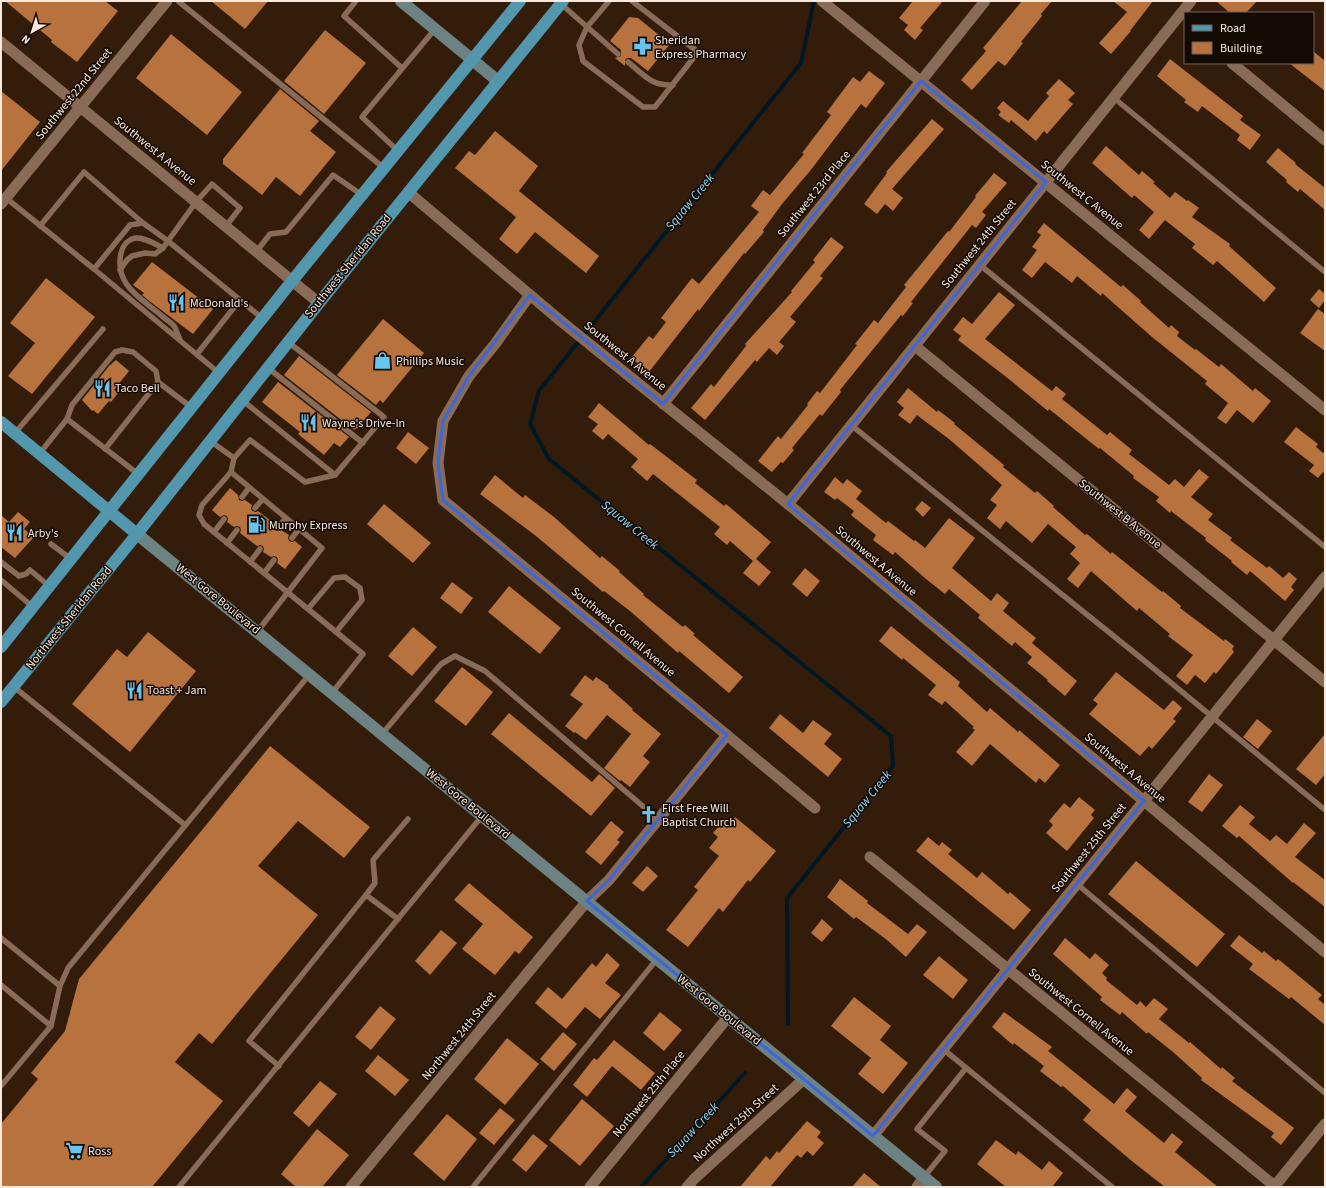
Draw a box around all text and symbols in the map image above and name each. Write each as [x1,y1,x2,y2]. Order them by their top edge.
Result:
north arrow [12,12,52,52]
legend [1184,12,1314,64]
text: Road [1220,20,1246,37]
text: N [18,31,34,48]
place label: Sheridan Express Pharmacy [655,32,746,63]
pharmacy icon: Sheridan Express Pharmacy [632,37,652,57]
text: Building [1220,40,1262,57]
street label: Southwest 22nd Street [32,45,116,143]
street label: Southwest A Avenue [110,112,200,190]
street label: Southwest 23rd Place [773,147,855,241]
street label: Southwest C Avenue [1037,156,1127,234]
water label: Squaw Creek [661,169,719,235]
street label: Southwest 24th Street [938,196,1020,292]
street label: Southwest Sheridan Road [301,210,395,322]
restaurant icon: McDonald's [167,293,187,313]
place label: McDonald's [190,295,248,312]
street label: Southwest A Avenue [580,317,670,395]
shop icon: Phillips Music [373,351,393,371]
place label: Phillips Music [396,353,465,370]
restaurant icon: Taco Bell [92,378,112,398]
place label: Taco Bell [115,380,160,397]
restaurant icon: Wayne's Drive-In [299,413,319,433]
place label: Wayne's Drive-In [322,415,405,432]
street label: Southwest B Avenue [1075,475,1165,553]
water label: Squaw Creek [597,496,663,554]
fuel station icon: Murphy Express [246,515,266,535]
place label: Murphy Express [269,517,348,534]
street label: Southwest A Avenue [832,522,920,600]
restaurant icon: Arby's [5,523,25,543]
place label: Arby's [28,525,59,542]
street label: West Gore Boulevard [172,560,264,638]
street label: Northwest Sheridan Road [22,563,116,673]
street label: Southwest Cornell Avenue [567,583,679,681]
restaurant icon: Toast + Jam [124,680,144,700]
place label: Toast + Jam [147,682,206,699]
street label: Southwest A Avenue [1081,729,1169,807]
street label: West Gore Boulevard [422,765,514,843]
water label: Squaw Creek [838,766,896,832]
place label: First Free Will Baptist Church [662,800,736,831]
street label: Southwest 25th Street [1048,800,1130,896]
church icon: First Free Will Baptist Church [639,805,659,825]
street label: Southwest Cornell Avenue [1025,964,1137,1060]
street label: West Gore Boulevard [673,971,765,1049]
street label: Northwest 24th Street [418,988,500,1084]
street label: Northwest 25th Place [609,1047,689,1141]
street label: Northwest 25th Street [690,1080,782,1166]
water label: Squaw Creek [663,1098,724,1161]
supermarket icon: Ross [65,1141,85,1161]
place label: Ross [88,1143,111,1160]

